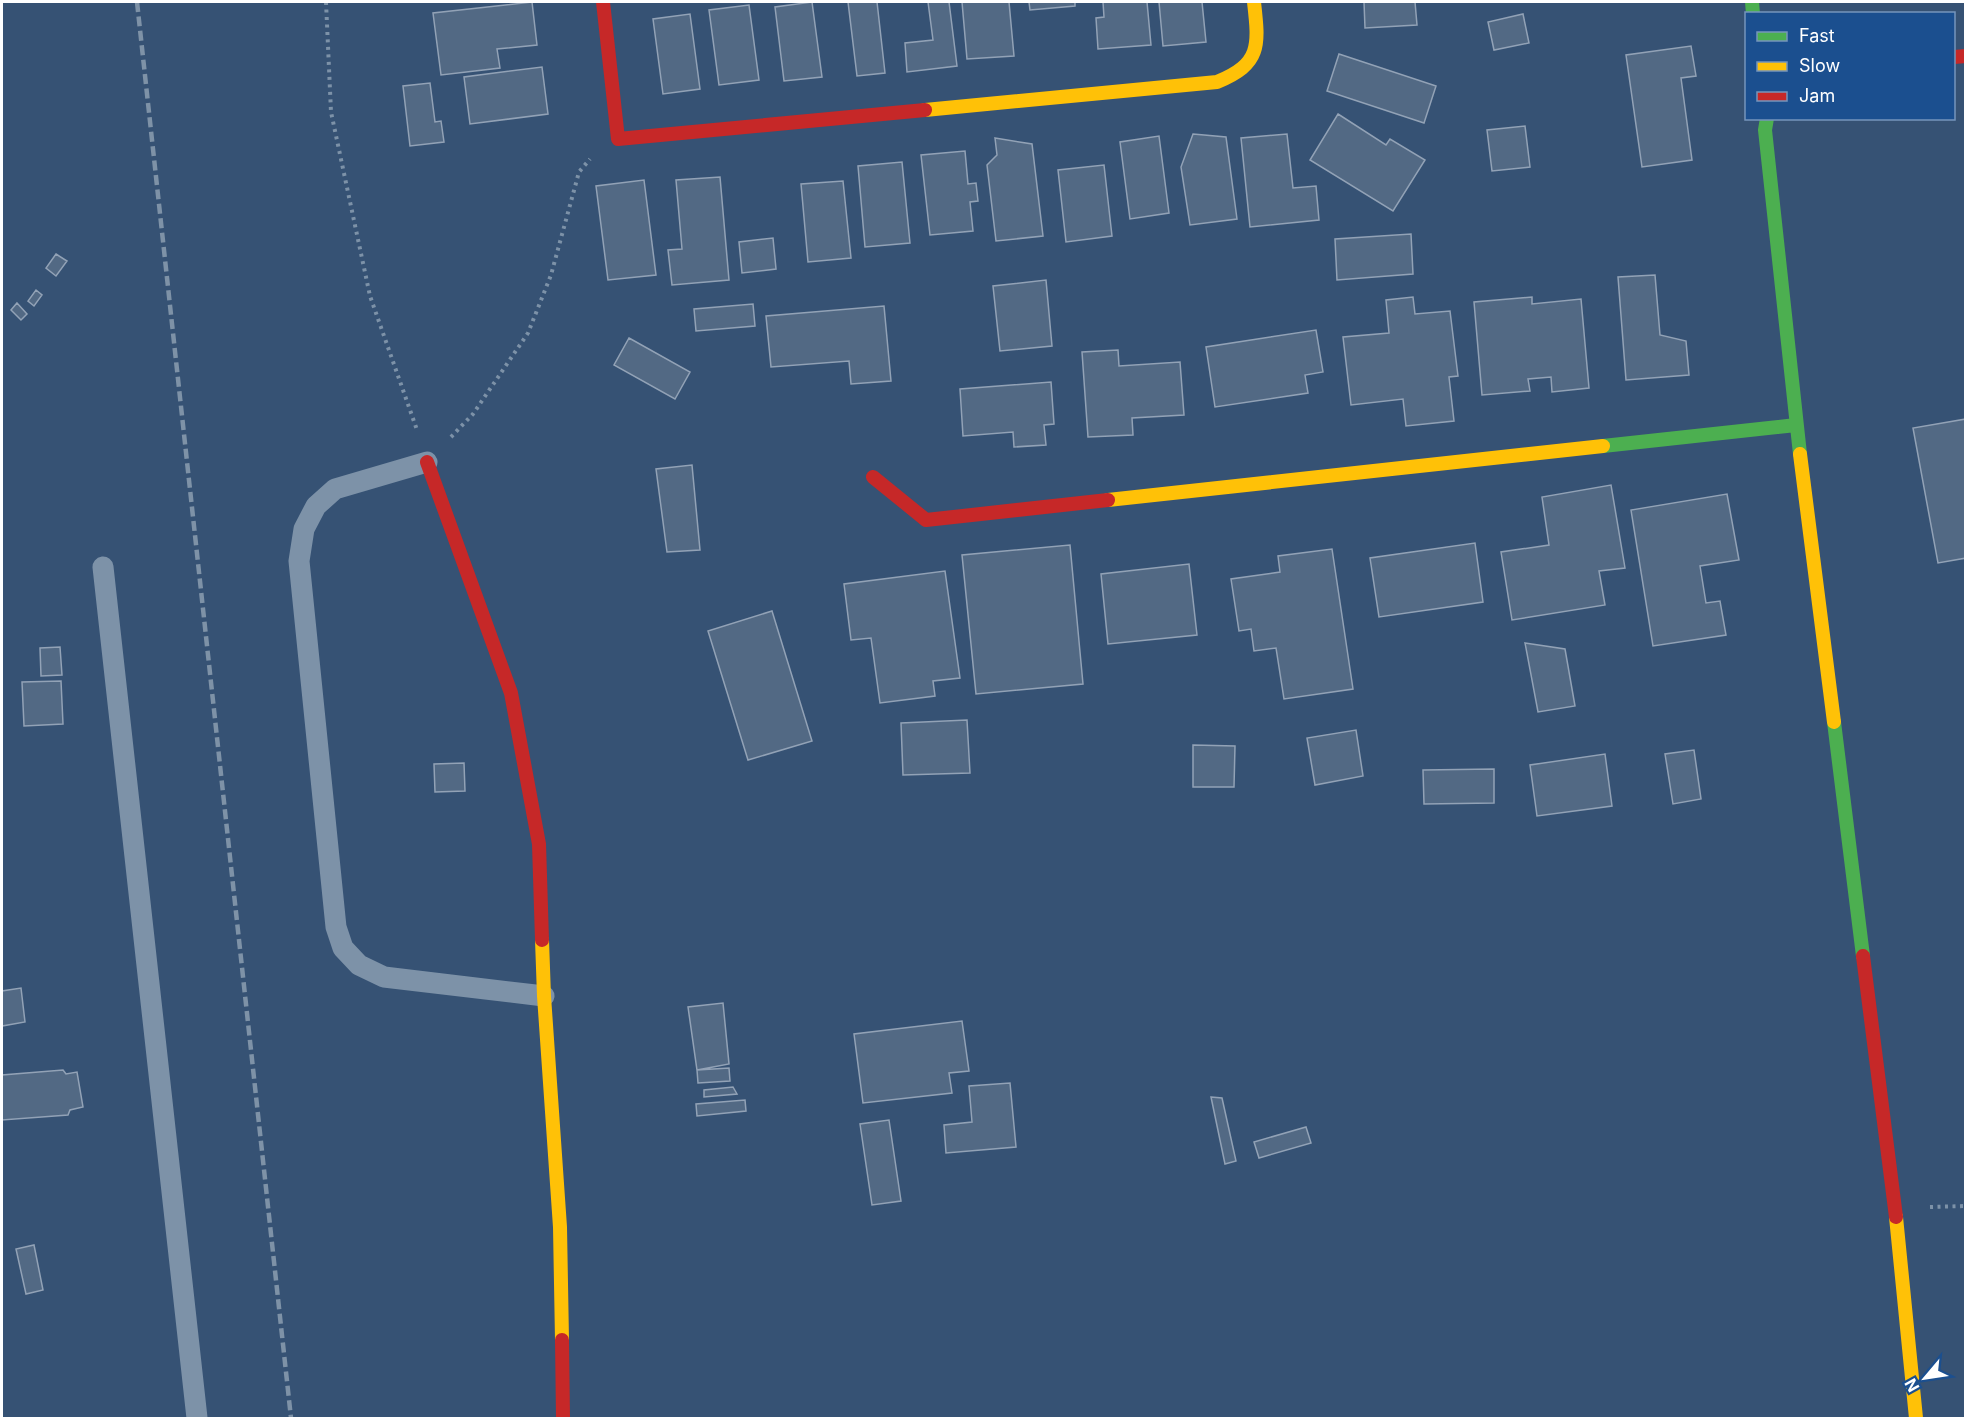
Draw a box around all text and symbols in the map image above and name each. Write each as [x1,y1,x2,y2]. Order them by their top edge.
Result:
legend [1745,12,1955,120]
text: Fast [1799,25,1835,46]
text: Slow [1799,55,1840,76]
text: Jam [1799,85,1835,106]
north arrow [1895,1348,1955,1408]
text: N [1900,1375,1924,1395]

